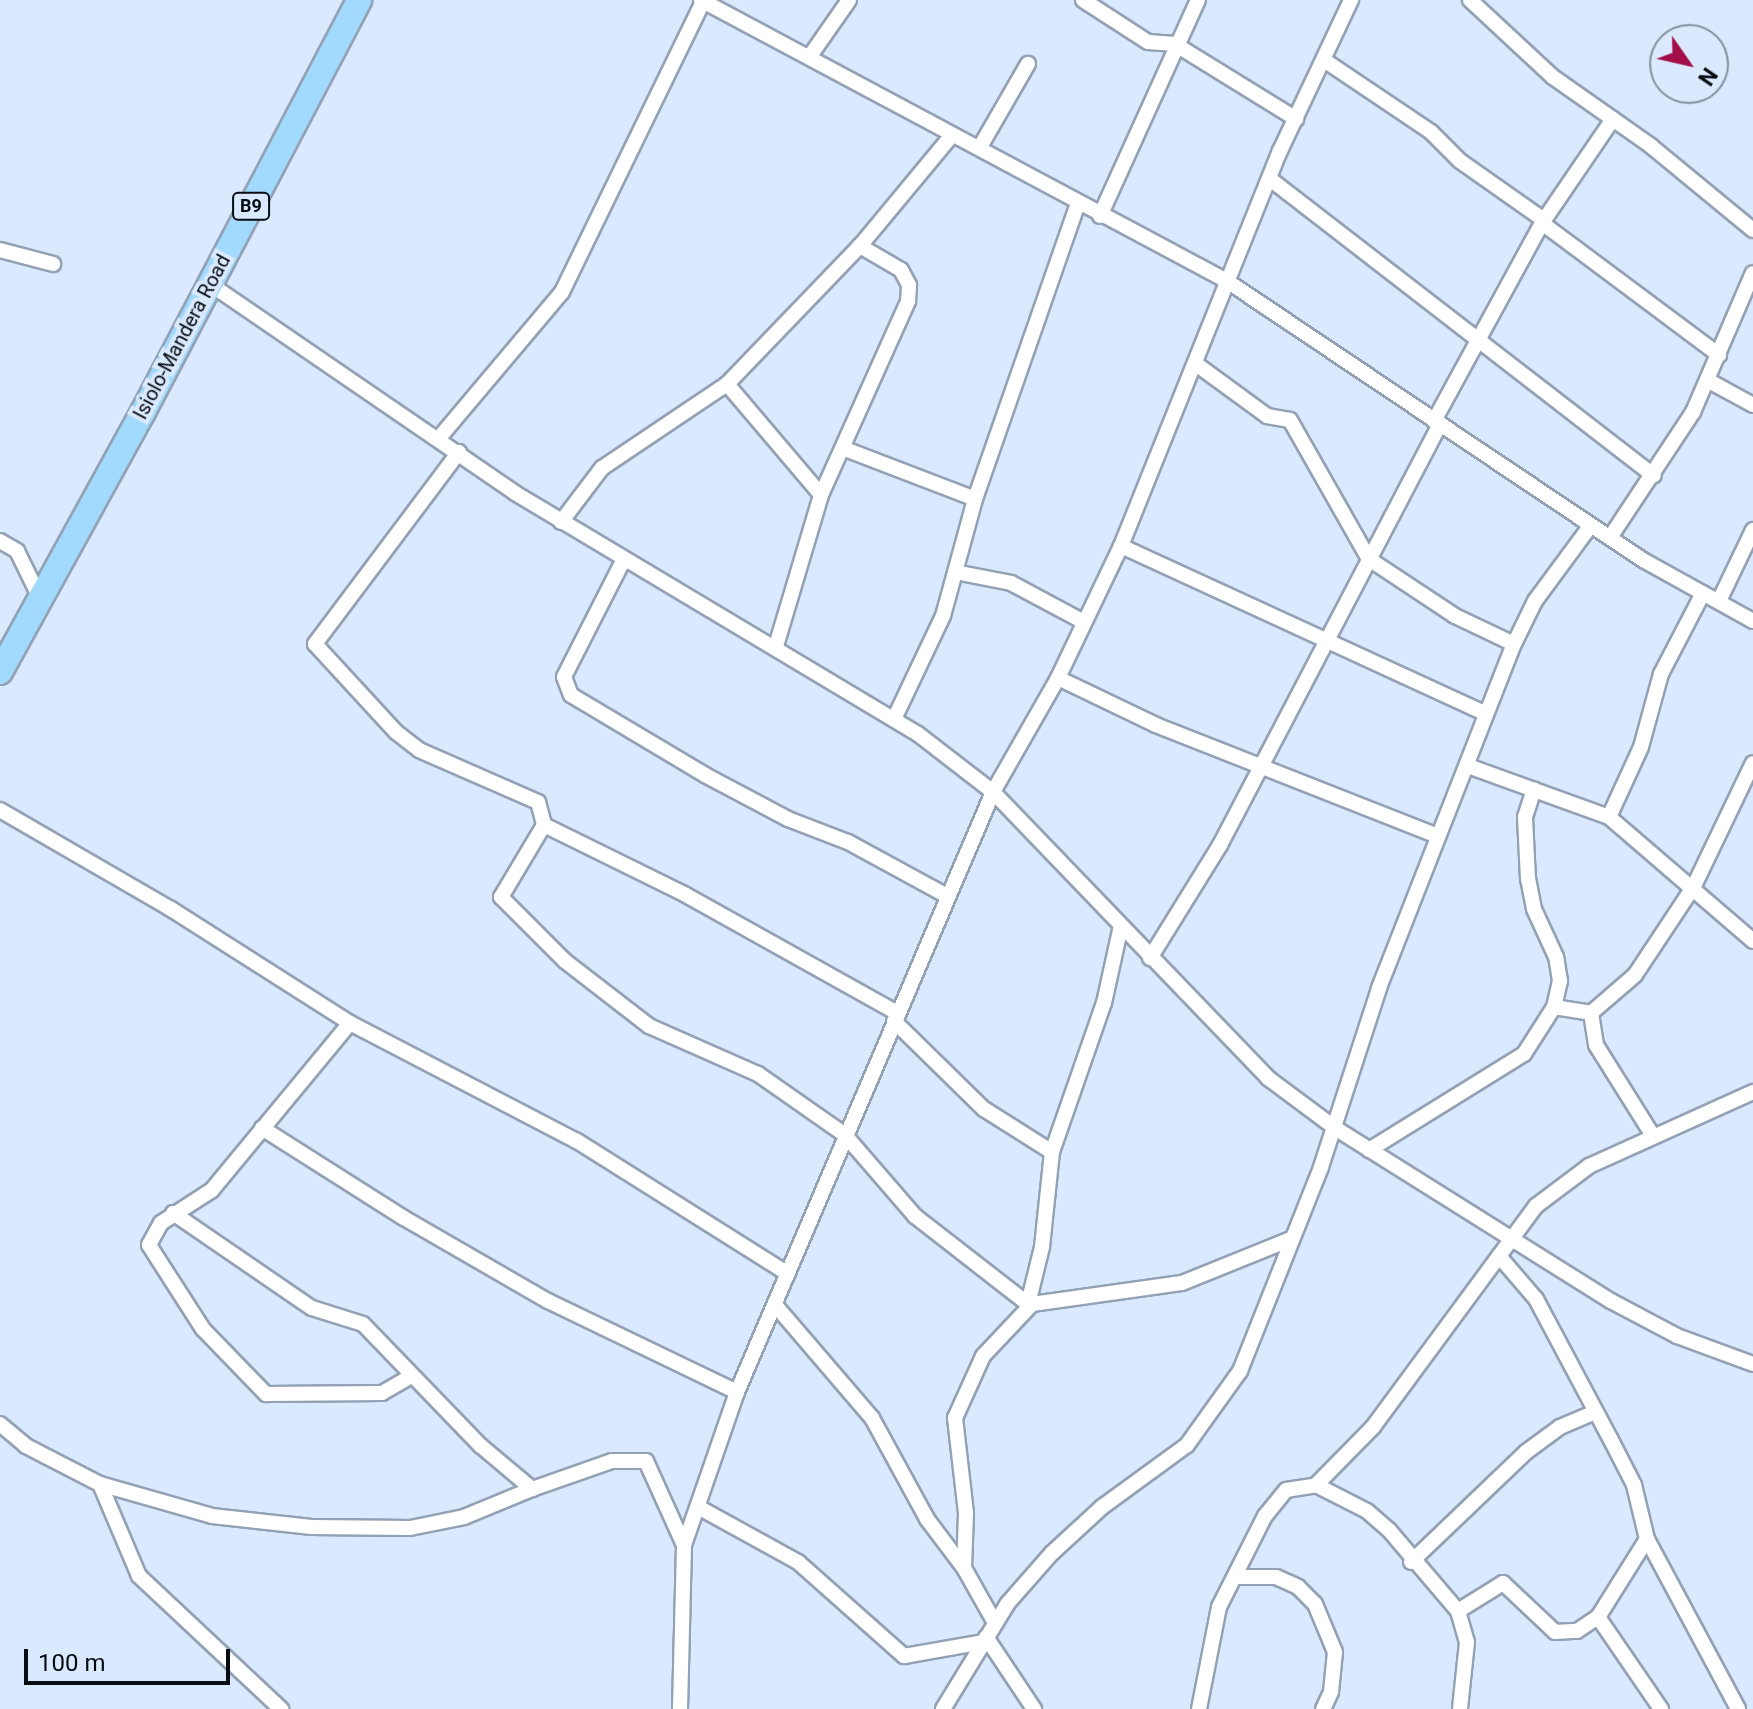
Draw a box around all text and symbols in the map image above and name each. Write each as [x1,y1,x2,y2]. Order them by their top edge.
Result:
north arrow [1649,24,1729,104]
text: N [1693,63,1722,90]
road number: B9 [231,192,271,220]
street label: Isiolo-Mandera Road [128,250,236,424]
scale bar [28,1633,234,1683]
text: 100 m [38,1649,105,1677]

